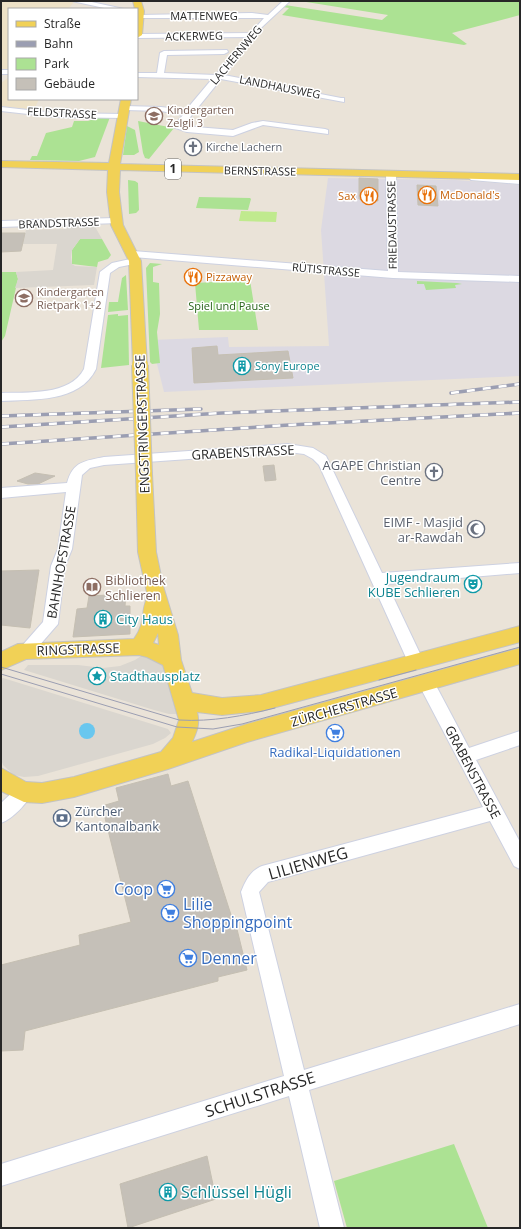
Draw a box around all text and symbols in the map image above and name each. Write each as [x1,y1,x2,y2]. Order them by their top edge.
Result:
legend [8,8,138,100]
street label: MATTENWEG [170,8,238,23]
text: Straße [44,15,81,32]
street label: LACHERNWEG [206,22,265,88]
street label: ACKERWEG [165,27,223,44]
text: Bahn [44,35,73,52]
text: Park [44,55,70,72]
street label: LANDHAUSWEG [238,71,322,102]
text: Gebäude [44,75,95,92]
place label: Kindergarten Zelgli 3 [167,102,234,130]
street label: FELDSTRASSE [27,103,97,122]
school or university icon: Kindergarten Zelgli 3 [144,106,164,126]
church icon: Kirche Lachern [183,137,203,157]
place label: Kirche Lachern [206,139,282,154]
road number: 1 [165,159,181,179]
street label: BERNSTRASSE [224,162,296,179]
street label: FRIEDAUSTRASSE [383,181,400,269]
restaurant icon: McDonald's [417,185,437,205]
restaurant icon: Sax [359,186,379,206]
place label: McDonald's [440,187,500,202]
place label: Sax [338,188,356,203]
street label: BRANDSTRASSE [18,214,100,231]
street label: RÜTISTRASSE [292,259,361,280]
restaurant icon: Pizzaway [183,267,203,287]
place label: Pizzaway [206,269,252,284]
place label: Kindergarten Rietpark 1+2 [37,284,104,312]
school or university icon: Kindergarten Rietpark 1+2 [14,288,34,308]
park label: Spiel und Pause [188,298,270,313]
street label: ENGSTRINGERSTRASSE [131,354,153,494]
building icon: Sony Europe [232,356,252,376]
place label: Sony Europe [255,358,320,373]
street label: GRABENSTRASSE [191,440,295,464]
place label: AGAPE Christian Centre [323,456,421,489]
church icon: AGAPE Christian Centre [424,462,444,482]
street label: BAHNHOFSTRASSE [42,504,80,620]
place label: EIMF - Masjid ar-Rawdah [383,513,463,546]
mosque icon: EIMF - Masjid ar-Rawdah [466,519,486,539]
place label: Jugendraum KUBE Schlieren [368,568,460,601]
place label: Bibliothek Schlieren [105,571,166,604]
theatre icon: Jugendraum KUBE Schlieren [463,574,483,594]
library icon: Bibliothek Schlieren [82,577,102,597]
building icon: City Haus [93,609,113,629]
place label: City Haus [116,610,173,628]
street label: RINGSTRASSE [36,639,120,659]
place icon: Stadthausplatz [87,666,107,686]
place label: Stadthausplatz [110,667,200,685]
street label: ZÜRCHERSTRASSE [289,683,399,731]
street label: GRABENSTRASSE [441,722,505,822]
supermarket icon: Radikal-Liquidationen [325,723,345,743]
place label: Radikal-Liquidationen [269,743,401,761]
place label: Zürcher Kantonalbank [75,802,159,835]
bank icon: Zürcher Kantonalbank [52,808,72,828]
street label: LILIENWEG [266,841,350,885]
place label: Coop [114,878,153,900]
supermarket icon: Coop [156,879,176,899]
place label: Lilie Shoppingpoint [183,893,293,933]
supermarket icon: Lilie Shoppingpoint [160,903,180,923]
place label: Denner [201,947,257,969]
supermarket icon: Denner [178,948,198,968]
street label: SCHULSTRASSE [202,1066,318,1122]
place label: Schlüssel Hügli [181,1181,292,1203]
building icon: Schlüssel Hügli [158,1182,178,1202]

